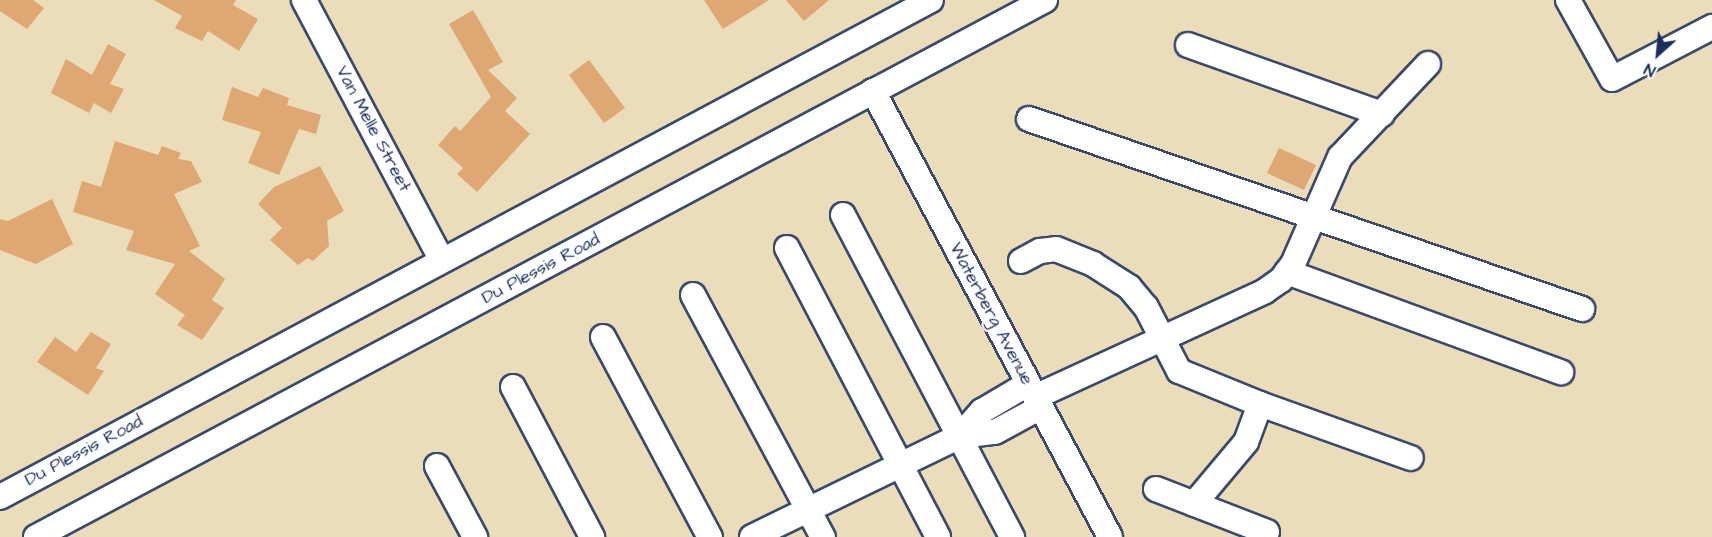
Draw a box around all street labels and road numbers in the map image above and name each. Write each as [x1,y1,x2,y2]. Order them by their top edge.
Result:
street label: Van Melle Street [331,62,415,196]
street label: Du Plessis Road [478,229,604,309]
street label: Waterberg Avenue [944,239,1038,389]
street label: Du Plessis Road [21,411,147,491]

